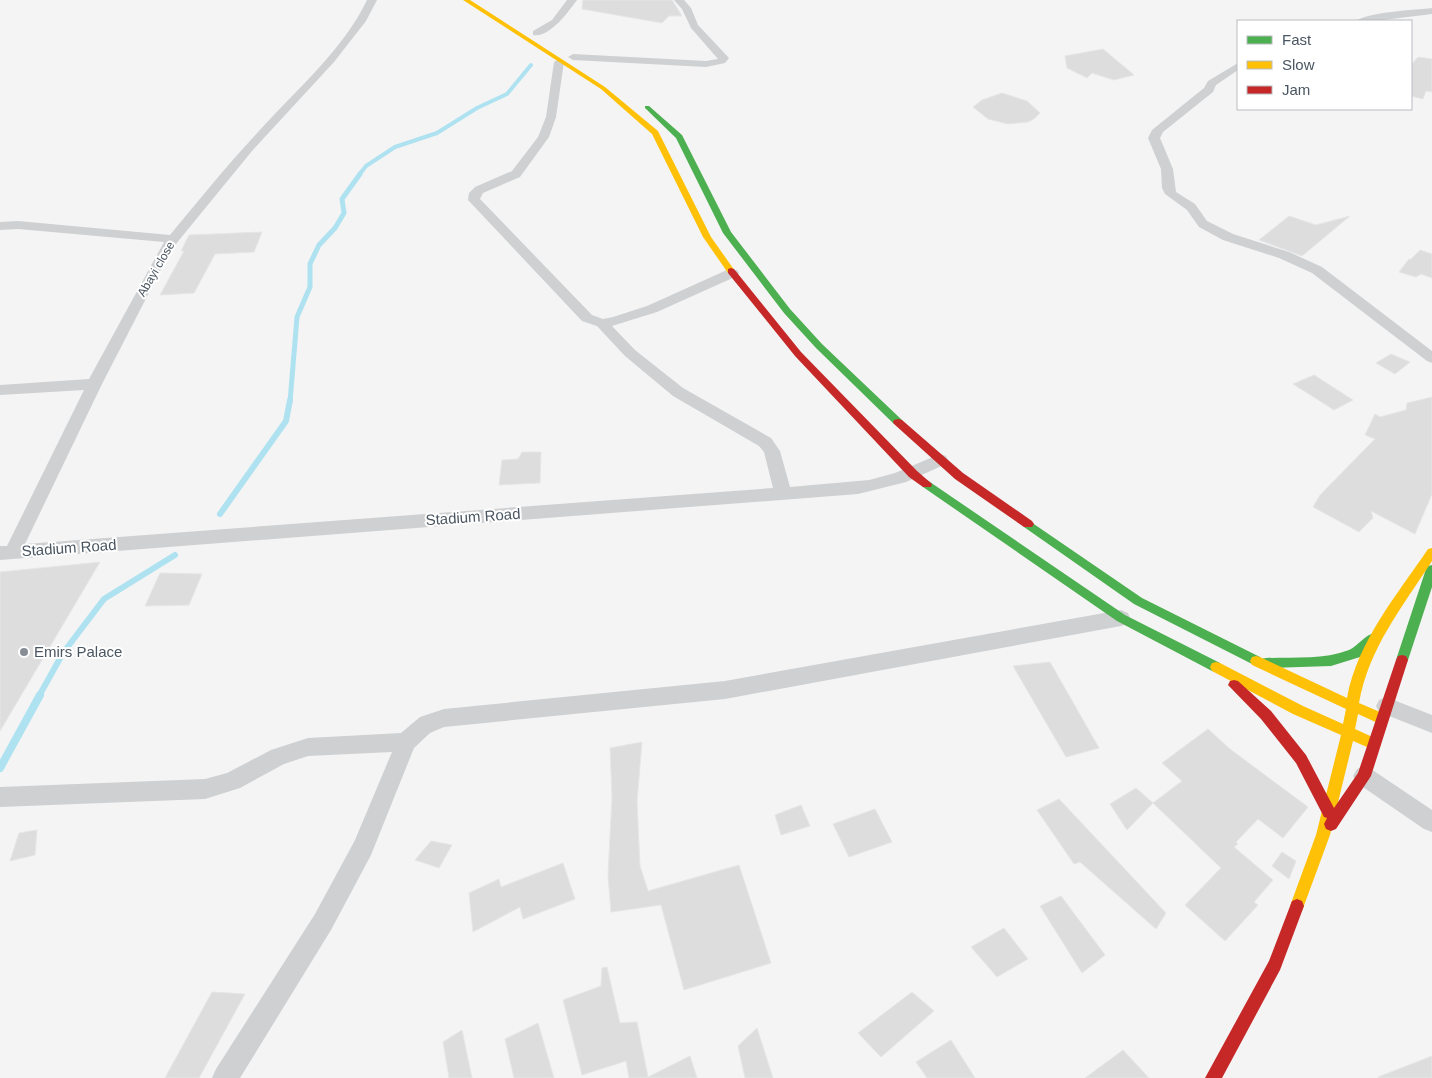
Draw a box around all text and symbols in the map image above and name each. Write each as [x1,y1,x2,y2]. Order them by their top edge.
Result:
legend [1237,20,1412,110]
text: Fast [1282,31,1312,48]
text: Slow [1282,56,1315,73]
text: Jam [1282,81,1310,98]
street label: Abayi close [135,239,178,299]
street label: Stadium Road [425,505,521,528]
street label: Stadium Road [21,536,117,559]
place label: Emirs Palace [34,643,122,660]
marker: Emirs Palace [18,646,30,658]

